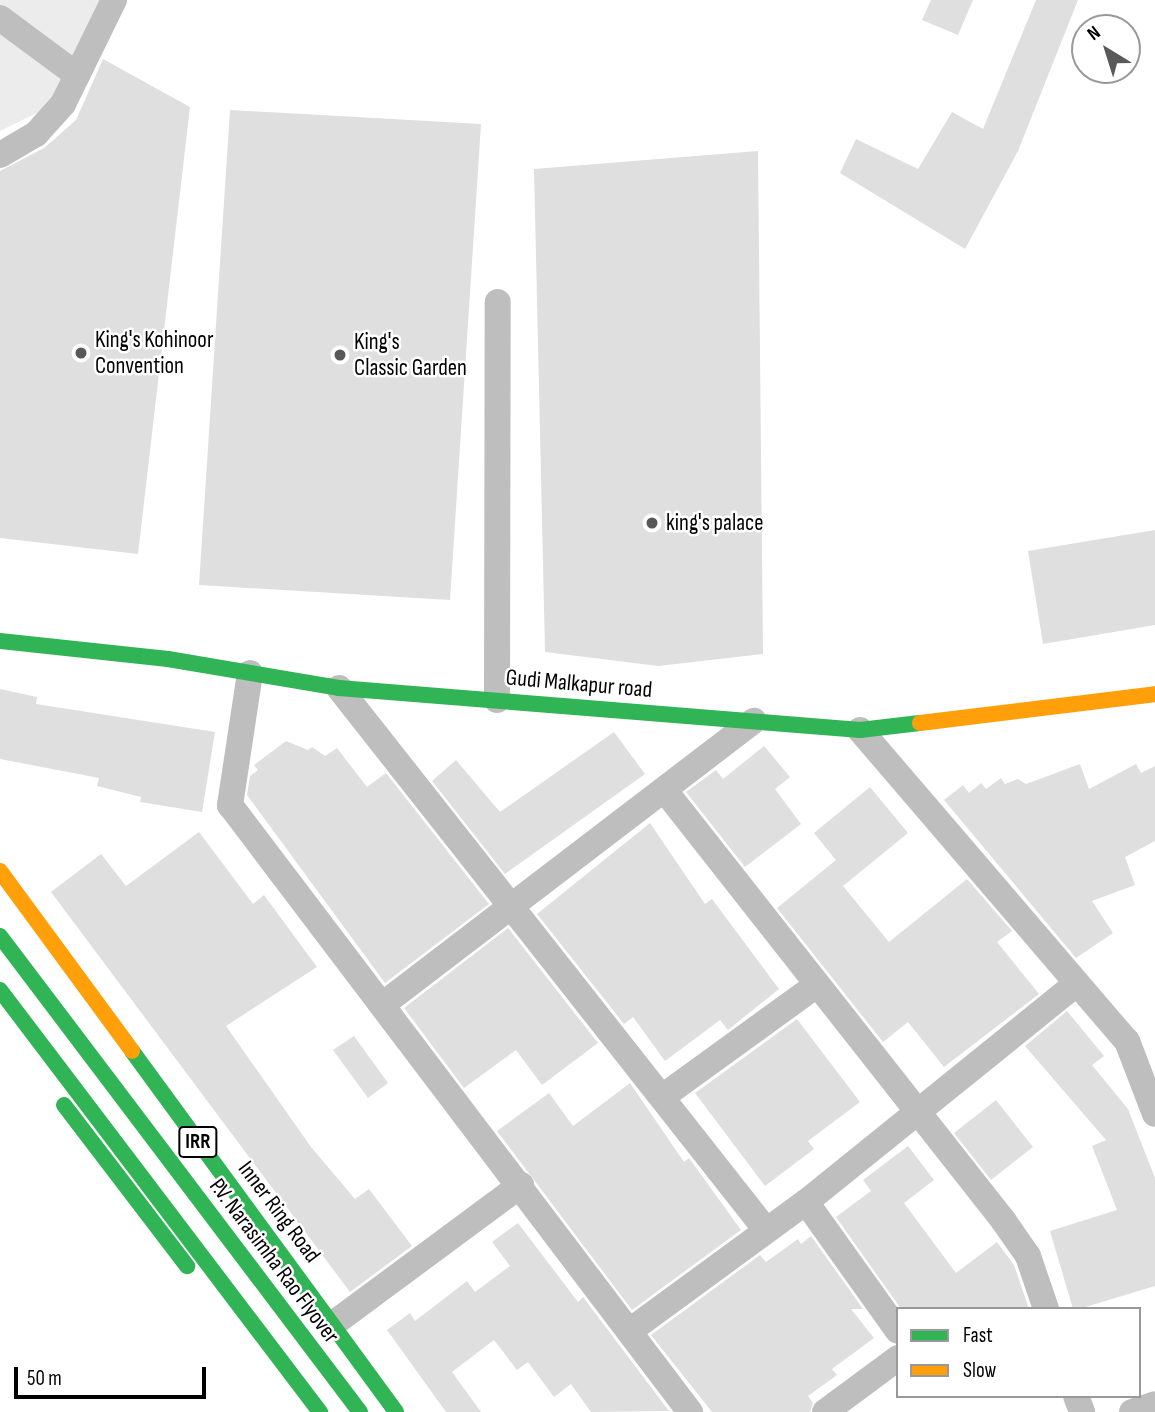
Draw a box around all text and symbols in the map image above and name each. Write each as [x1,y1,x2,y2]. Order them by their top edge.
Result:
north arrow [1071,14,1141,84]
text: N [1083,21,1105,46]
place label: King's Kohinoor Convention [95,326,213,380]
place label: King's Classic Garden [354,328,467,382]
marker: King's Kohinoor Convention [73,345,89,361]
marker: King's Classic Garden [332,347,348,363]
place label: king's palace [666,509,763,537]
marker: king's palace [644,515,660,531]
street label: Gudi Malkapur road [505,664,653,704]
road number: IRR [177,1124,219,1160]
street label: Inner Ring Road [232,1156,326,1268]
street label: P.V. Narasimha Rao Flyover [203,1173,345,1349]
legend [896,1307,1141,1398]
text: Fast [963,1323,993,1348]
scale bar [18,1352,210,1396]
text: Slow [963,1358,996,1383]
text: 50 m [27,1366,62,1391]

